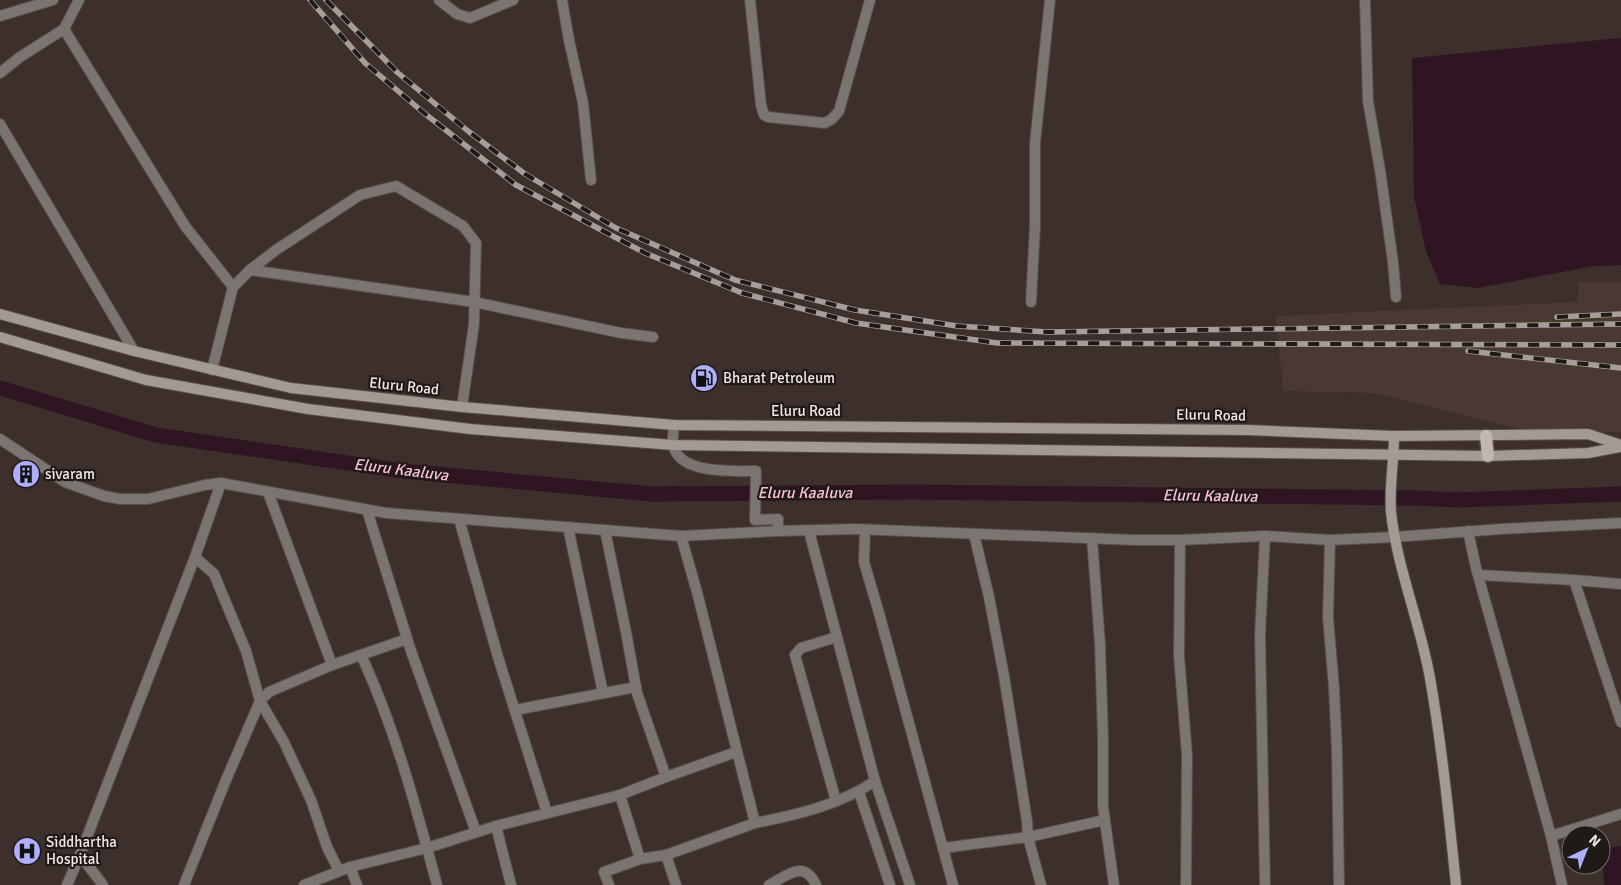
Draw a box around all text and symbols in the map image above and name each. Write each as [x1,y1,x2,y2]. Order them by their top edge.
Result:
fuel station icon: Bharat Petroleum [689,363,719,393]
place label: Bharat Petroleum [723,369,835,387]
street label: Eluru Road [368,373,440,399]
street label: Eluru Road [771,402,841,420]
street label: Eluru Road [1176,405,1246,425]
water label: Eluru Kaaluva [353,454,450,486]
building icon: sivaram [11,459,41,489]
place label: sivaram [45,465,95,483]
water label: Eluru Kaaluva [758,483,853,503]
water label: Eluru Kaaluva [1162,485,1258,507]
north arrow [1561,825,1611,875]
text: N [1585,831,1604,850]
place label: Siddhartha Hospital [46,833,117,868]
hospital icon: Siddhartha Hospital [12,836,42,866]

